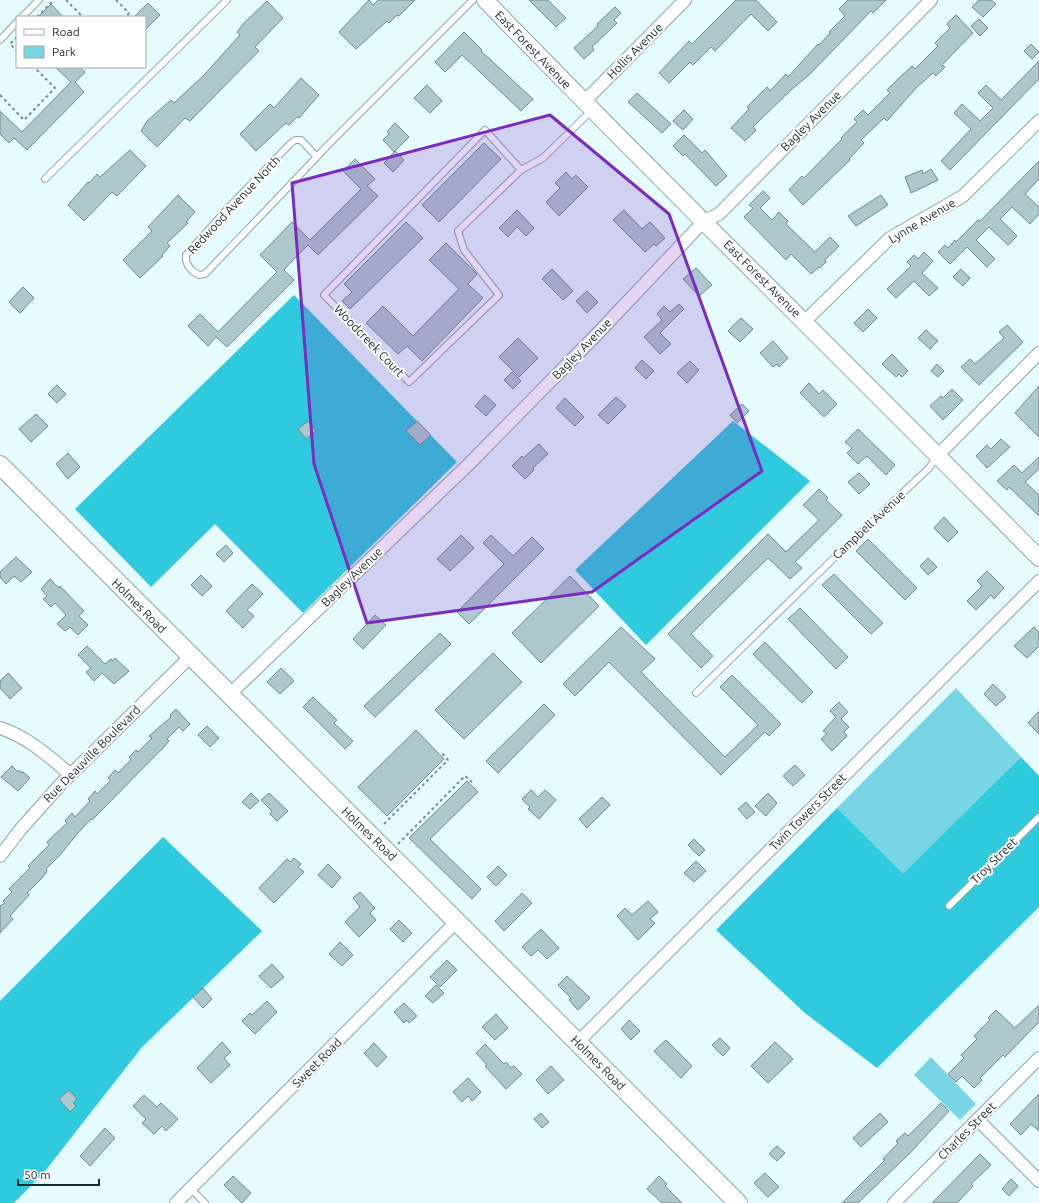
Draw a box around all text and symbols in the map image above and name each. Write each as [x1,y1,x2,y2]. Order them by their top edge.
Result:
street label: East Forest Avenue [493,8,574,91]
legend [16,16,146,68]
street label: Hollis Avenue [604,20,665,81]
text: Road [52,25,80,38]
text: Park [52,45,76,58]
street label: Bagley Avenue [778,88,843,153]
street label: Redwood Avenue North [185,153,282,256]
street label: Lynne Avenue [886,196,957,246]
street label: East Forest Avenue [721,238,803,320]
street label: Woodcreek Court [332,302,407,379]
street label: Bagley Avenue [549,316,614,382]
street label: Campbell Avenue [830,488,907,561]
street label: Bagley Avenue [319,544,385,609]
street label: Holmes Road [110,576,169,635]
street label: Rue Deauville Boulevard [41,703,143,805]
street label: Twin Towers Street [767,771,849,853]
street label: Holmes Road [339,804,399,863]
street label: Troy Street [968,835,1020,886]
street label: Holmes Road [569,1033,628,1092]
street label: Sweet Road [289,1035,344,1090]
street label: Charles Street [935,1099,998,1162]
scale bar [18,1161,99,1187]
text: 50 m [24,1168,51,1181]

